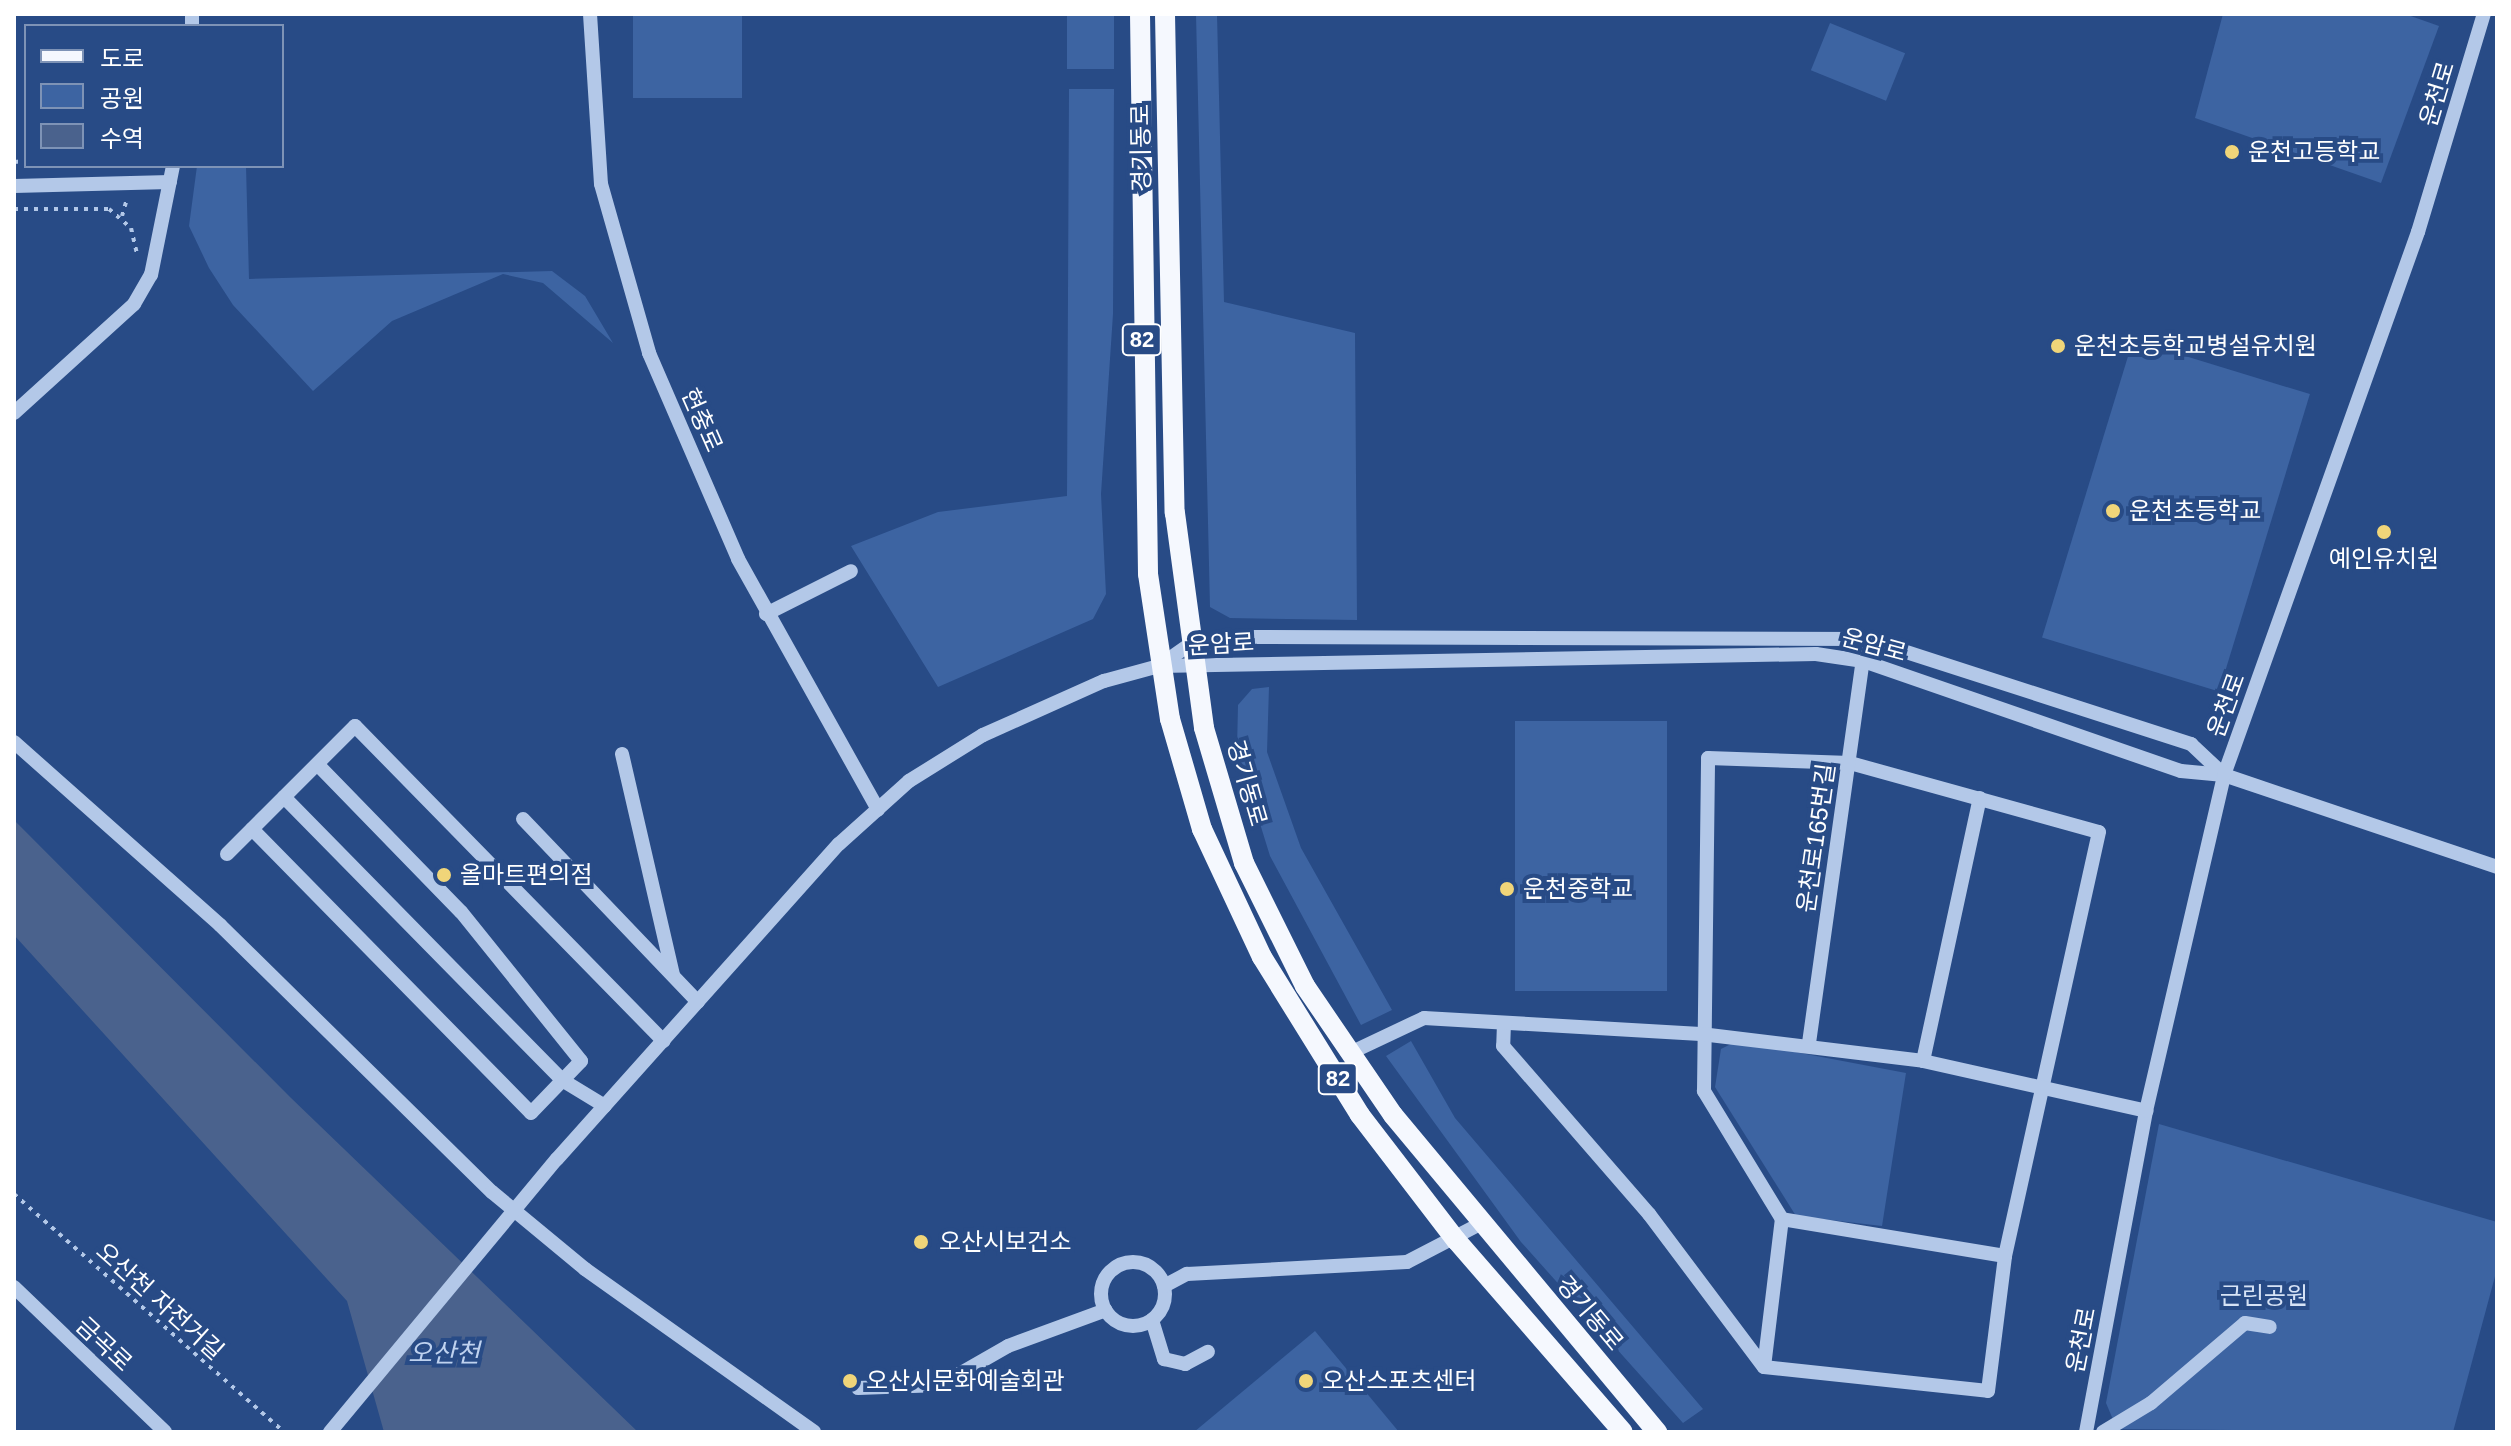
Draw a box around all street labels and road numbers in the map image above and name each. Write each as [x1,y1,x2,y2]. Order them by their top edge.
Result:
street label: 운천로 [2414,58,2460,130]
street label: 경기동로 [1126,104,1156,192]
road number: 82 [1120,322,1164,358]
street label: 현충로 [675,384,729,456]
street label: 운암로 [1838,623,1910,667]
street label: 운암로 [1187,628,1255,660]
street label: 운천로 [2201,669,2251,741]
street label: 경기동로 [1221,737,1273,829]
street label: 운천로165번길 [1791,762,1841,914]
road number: 82 [1316,1061,1360,1097]
street label: 오산천 자전거길 [90,1236,230,1366]
street label: 경기동로 [1551,1270,1629,1356]
street label: 운천로 [2061,1305,2101,1375]
street label: 금곡로 [70,1311,138,1377]

